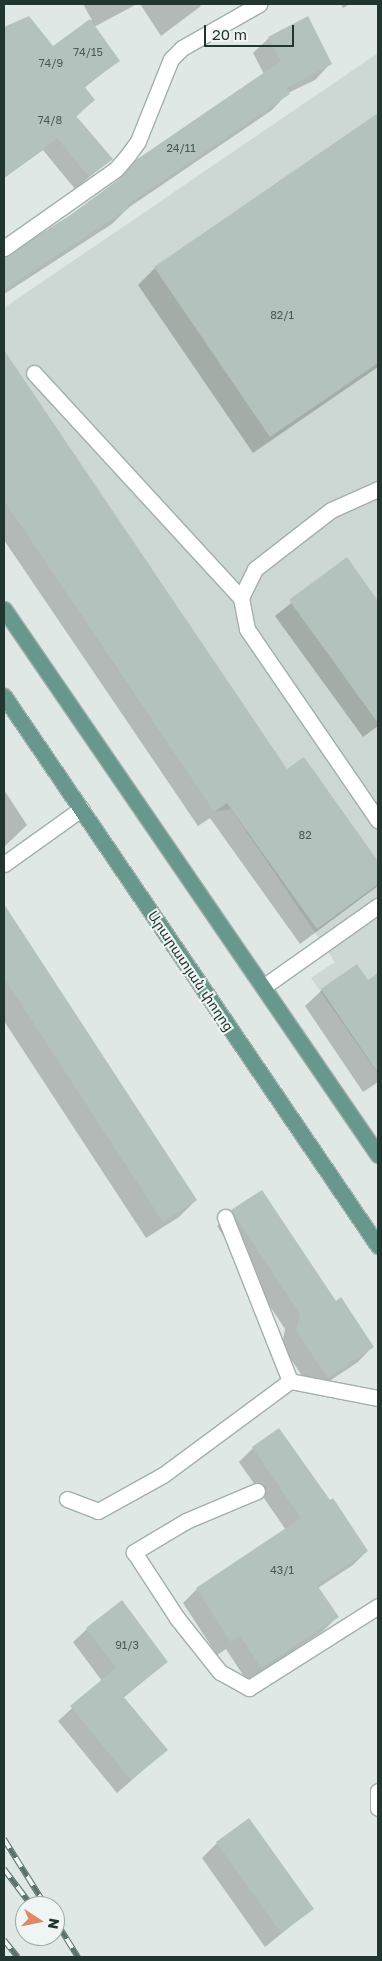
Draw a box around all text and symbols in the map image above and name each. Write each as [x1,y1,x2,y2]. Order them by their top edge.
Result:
scale bar [207,15,297,47]
text: 20 m [212,25,247,43]
house number: 74/15 [73,45,103,59]
house number: 74/9 [39,56,63,70]
house number: 74/8 [38,113,62,127]
house number: 24/11 [166,141,196,155]
house number: 82/1 [270,308,294,322]
house number: 82 [298,828,312,842]
street label: Արարատյան փողոց [144,908,238,1034]
house number: 43/1 [270,1563,294,1577]
house number: 91/3 [115,1638,139,1652]
north arrow [15,1896,65,1946]
text: N [45,1917,64,1931]

